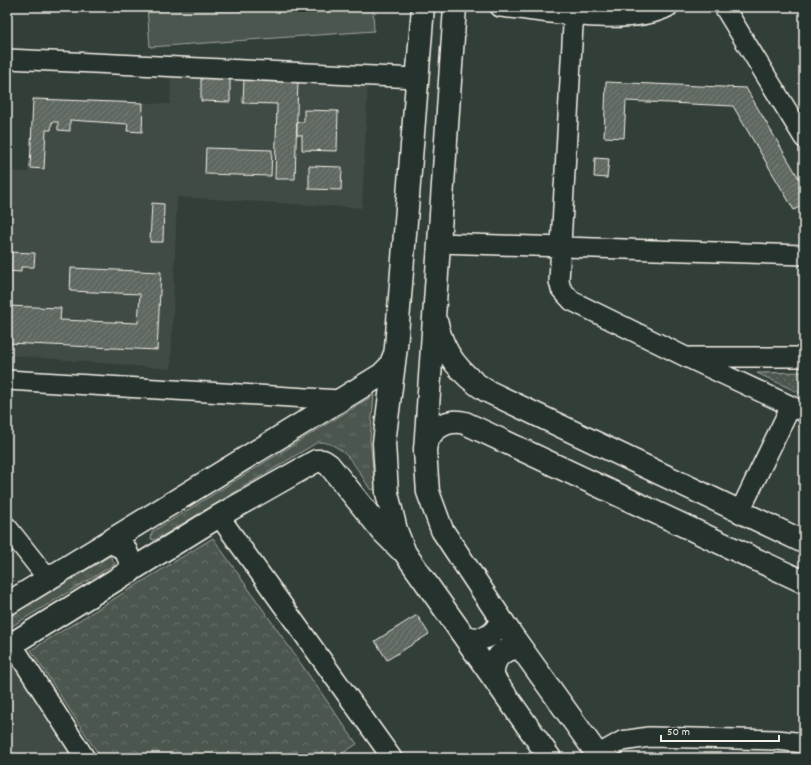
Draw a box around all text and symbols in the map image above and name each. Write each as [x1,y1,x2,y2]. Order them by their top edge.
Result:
scale bar [661,717,779,743]
text: 50 m [667,724,690,741]

